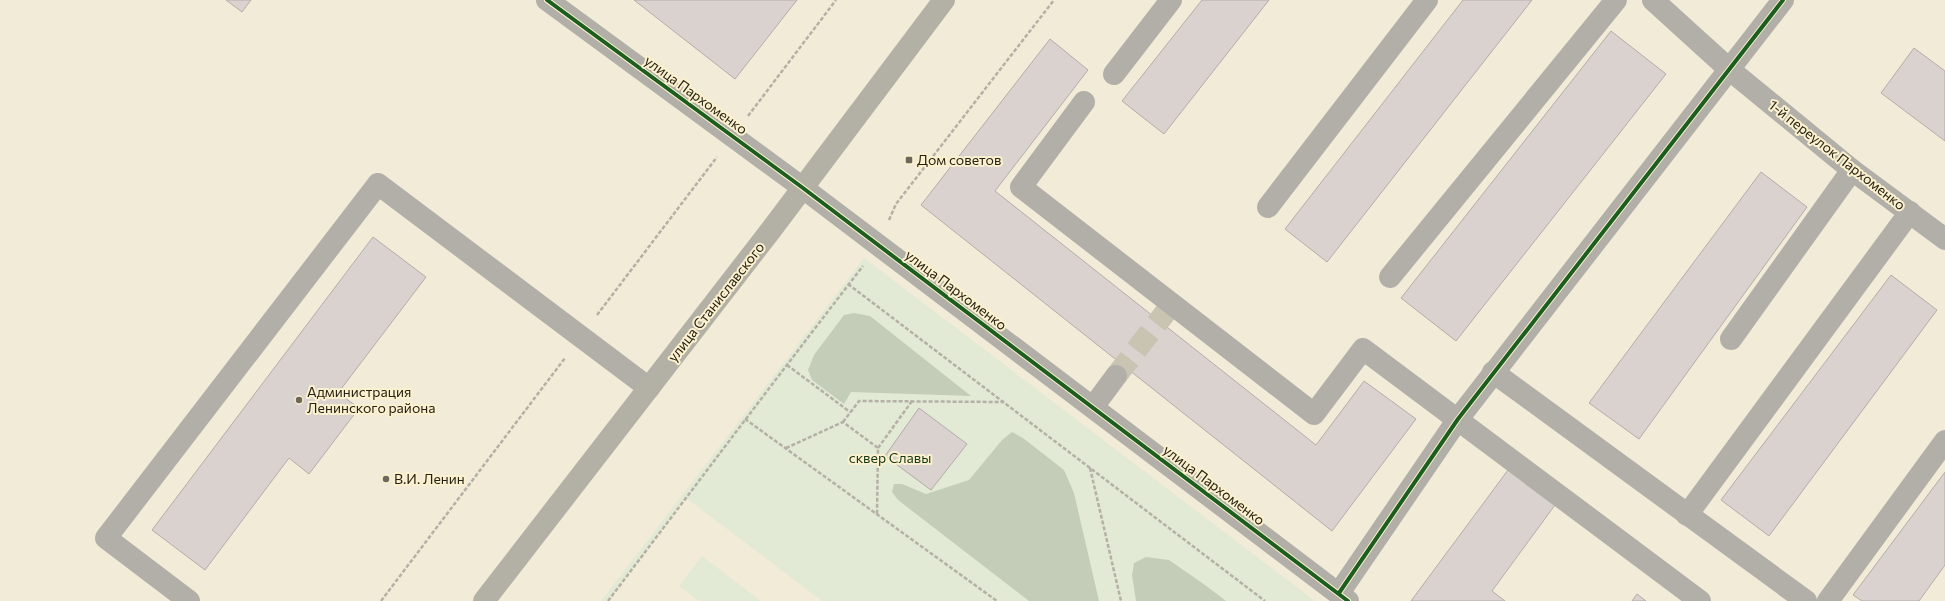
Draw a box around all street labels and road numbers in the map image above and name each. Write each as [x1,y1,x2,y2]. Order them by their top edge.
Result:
street label: улица Пархоменко [642,52,751,138]
street label: 1-й переулок Пархоменко [1766,96,1909,213]
street label: улица Станиславского [664,239,767,365]
street label: улица Пархоменко [902,246,1010,333]
street label: улица Пархоменко [1160,441,1268,528]

